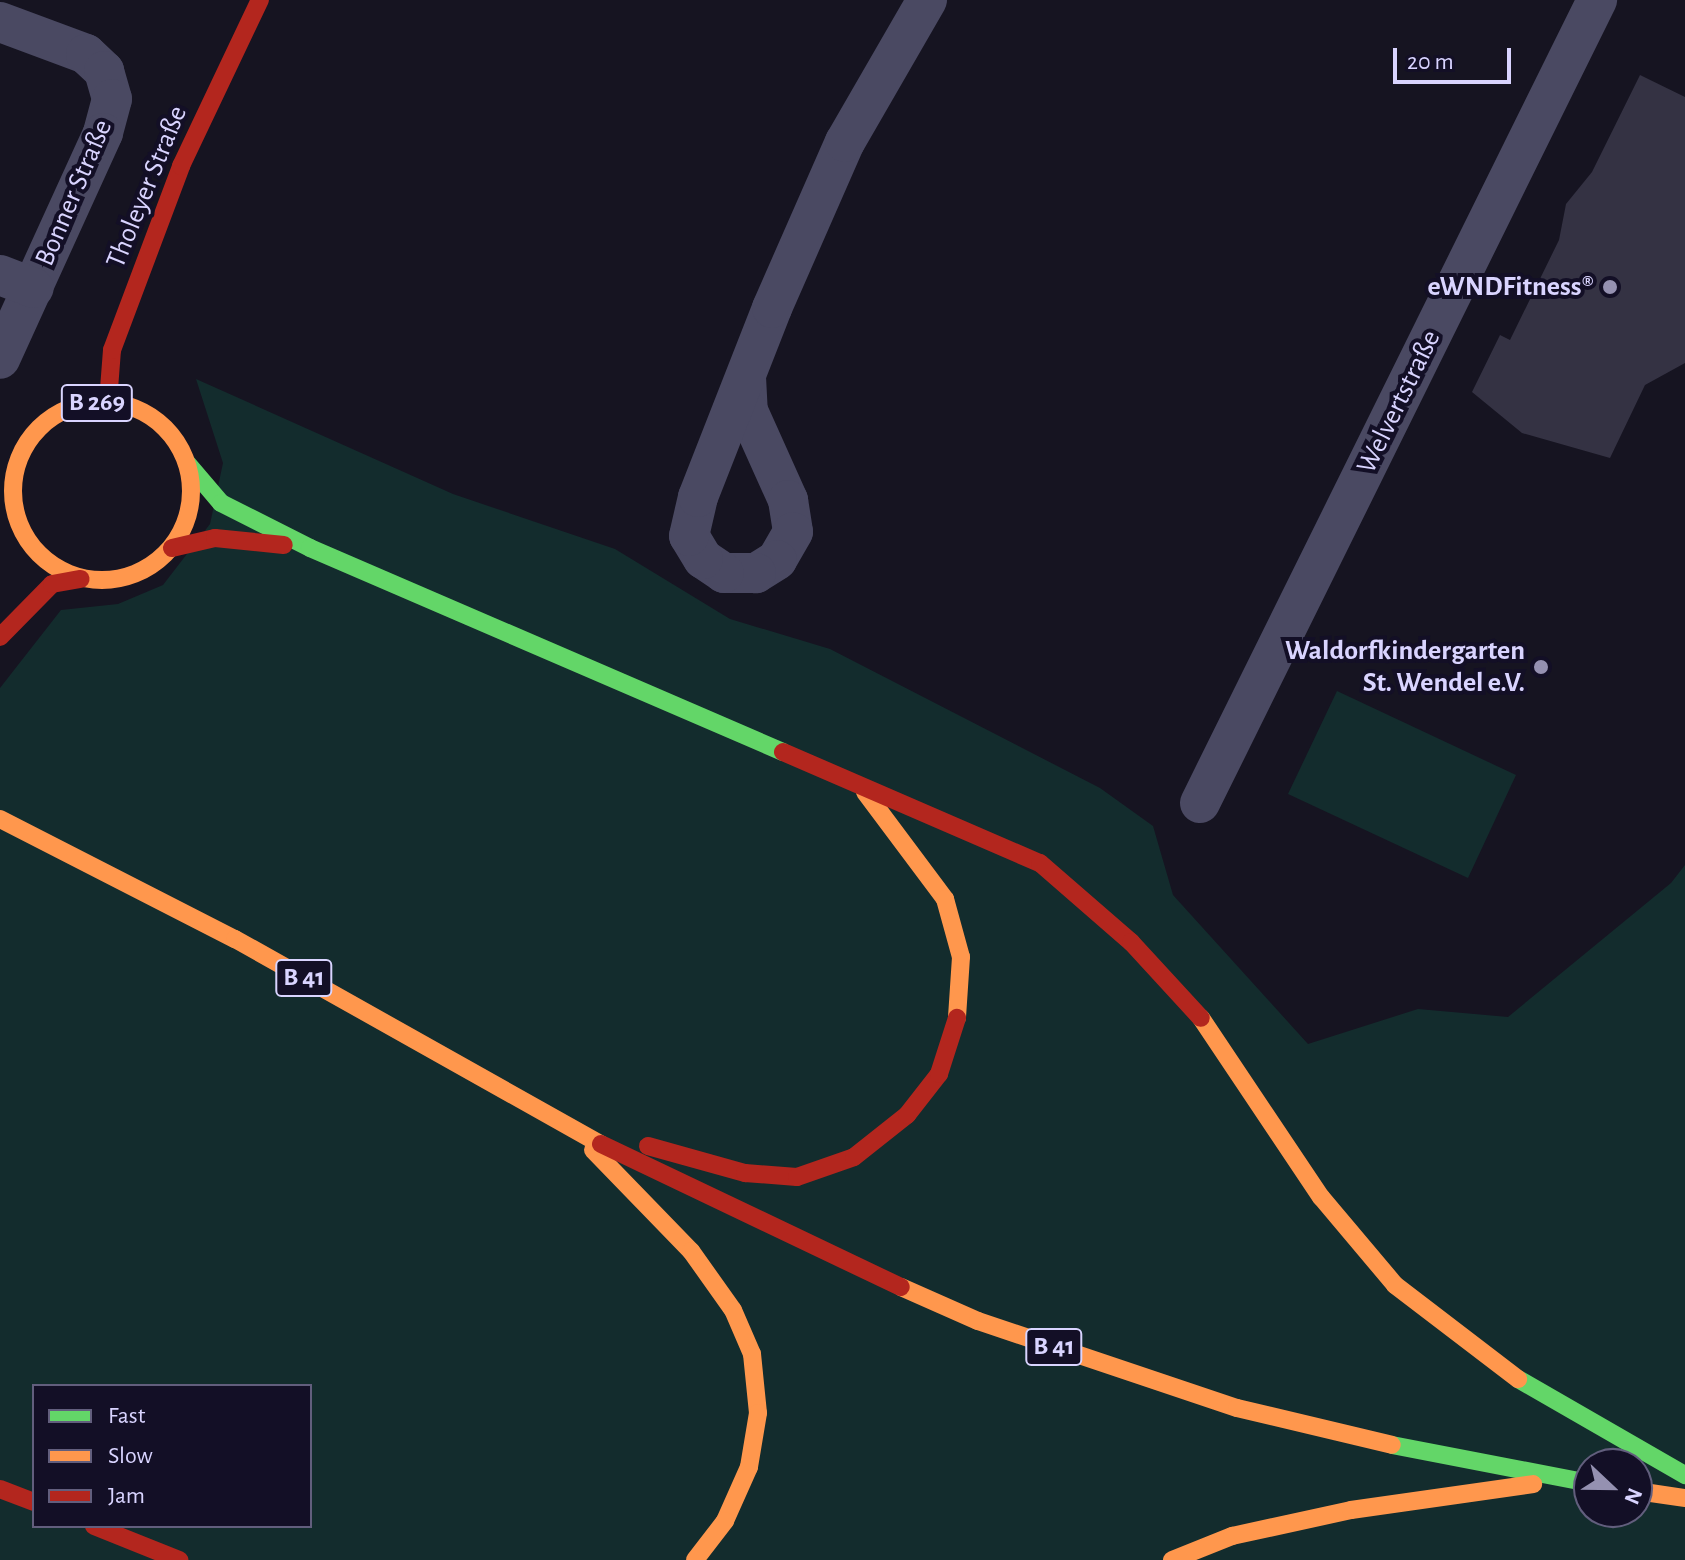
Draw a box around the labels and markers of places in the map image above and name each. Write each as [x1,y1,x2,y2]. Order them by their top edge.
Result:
place label: eWNDFitness® [1428,270,1594,304]
marker: eWNDFitness® [1601,278,1619,296]
place label: Waldorfkindergarten St. Wendel e.V. [1285,634,1525,700]
marker: Waldorfkindergarten St. Wendel e.V. [1532,658,1550,676]

